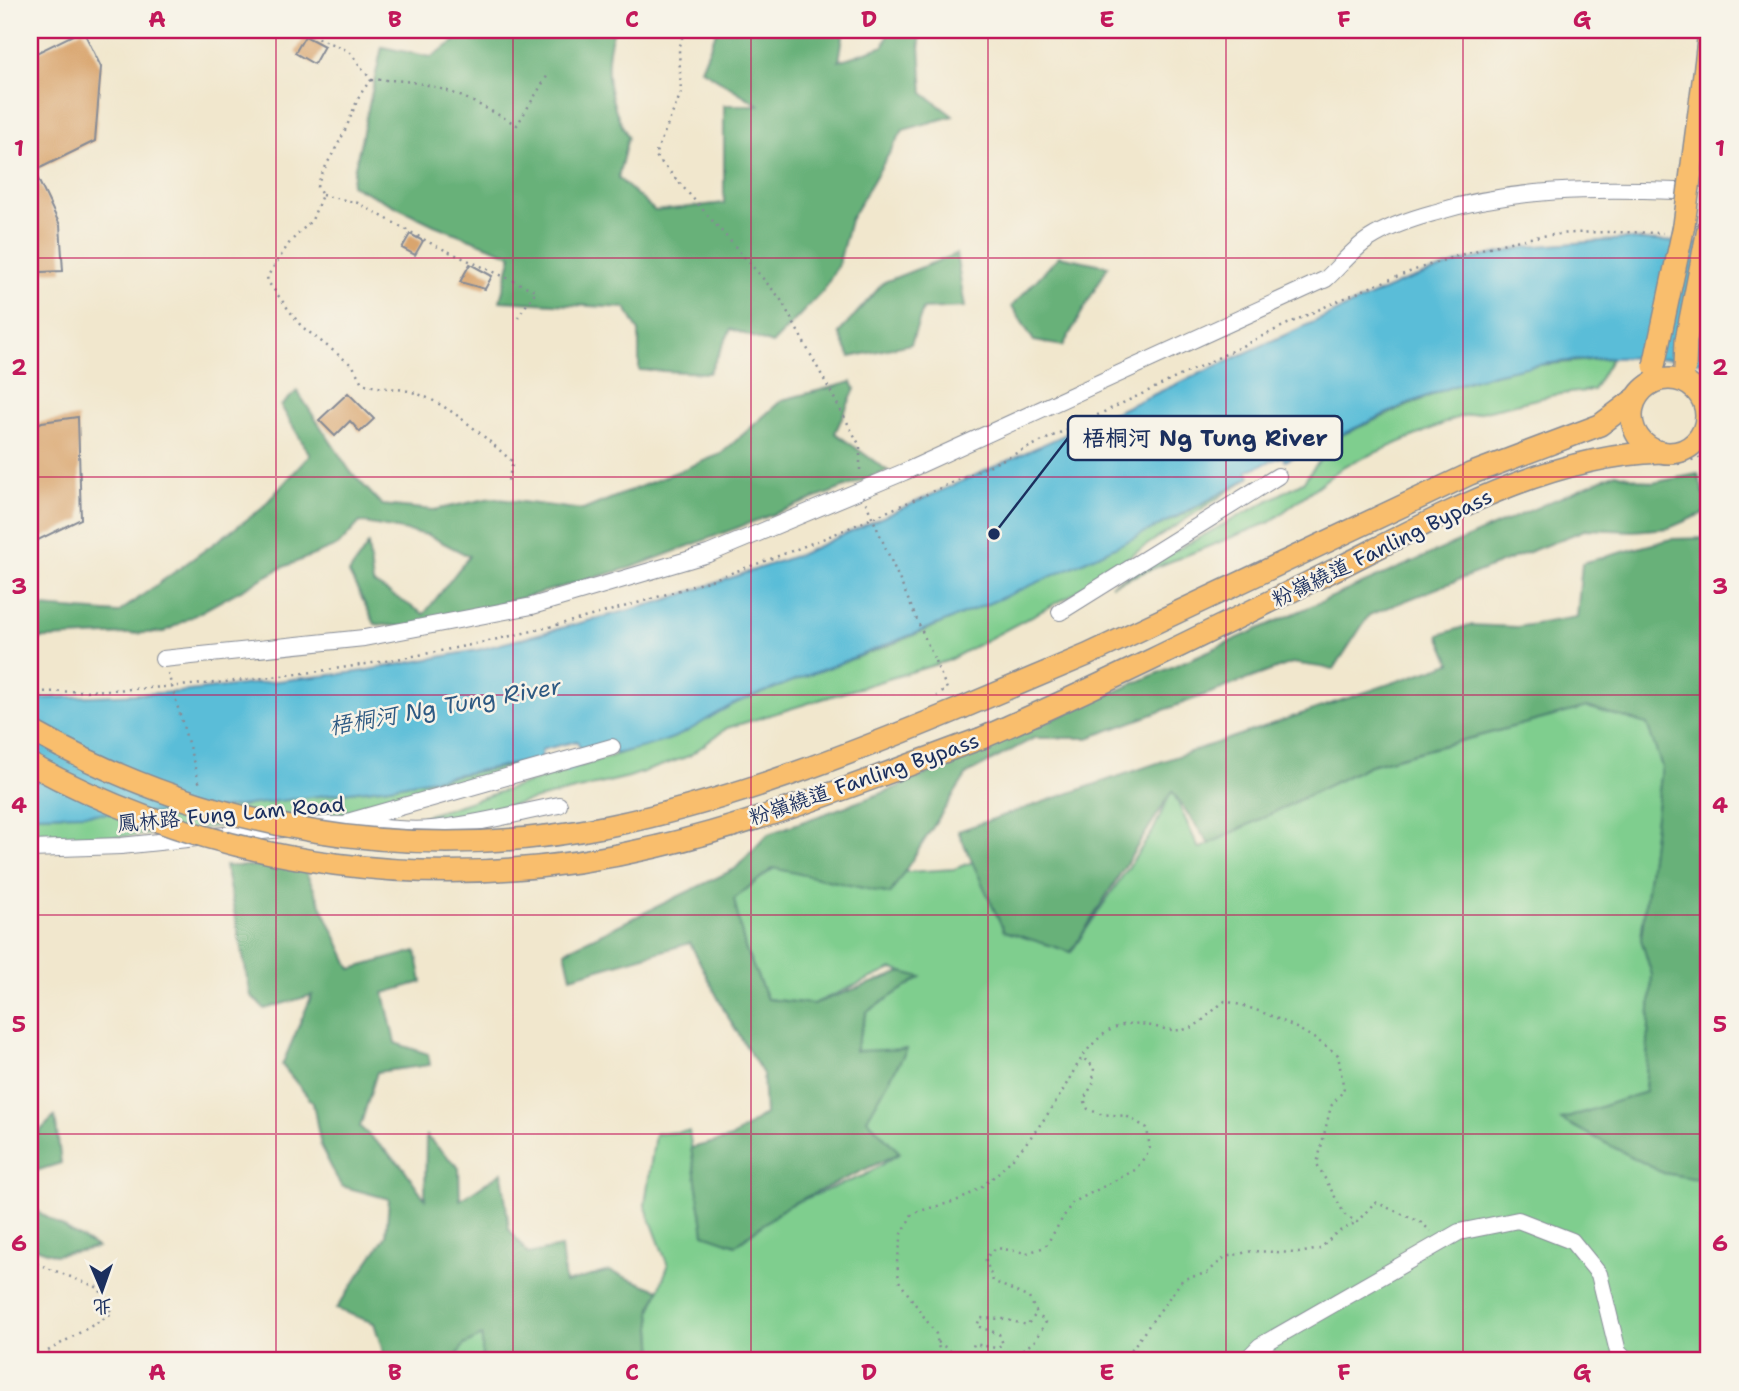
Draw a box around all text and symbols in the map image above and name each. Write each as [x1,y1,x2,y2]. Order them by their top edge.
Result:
text: A [148,4,166,34]
text: B [388,4,402,34]
text: C [625,4,639,34]
text: D [861,4,877,34]
text: E [1099,4,1115,34]
text: F [1337,4,1351,34]
text: G [1573,4,1592,34]
text: 1 [14,133,24,163]
text: 1 [1715,133,1725,163]
text: 2 [11,352,27,382]
text: 2 [1712,352,1728,382]
callout: 梧桐河 Ng Tung River [1068,416,1342,460]
text: 梧桐河 Ng Tung River [1082,423,1328,453]
street label: 粉嶺繞道 Fanling Bypass [1267,482,1497,614]
text: 3 [11,571,27,601]
text: 3 [1712,571,1728,601]
water label: 梧桐河 Ng Tung River [327,671,565,741]
street label: 粉嶺繞道 Fanling Bypass [745,726,983,832]
text: 4 [11,790,27,820]
street label: 鳳林路 Fung Lam Road [116,790,346,838]
text: 4 [1712,790,1728,820]
text: 5 [12,1009,26,1039]
text: 5 [1713,1009,1727,1039]
text: 6 [11,1228,27,1258]
text: 6 [1712,1228,1728,1258]
north arrow [66,1254,136,1324]
text: 北 [93,1294,113,1319]
text: A [148,1357,166,1387]
text: B [388,1357,402,1387]
text: C [625,1357,639,1387]
text: D [861,1357,877,1387]
text: E [1099,1357,1115,1387]
text: F [1337,1357,1351,1387]
text: G [1573,1357,1592,1387]

